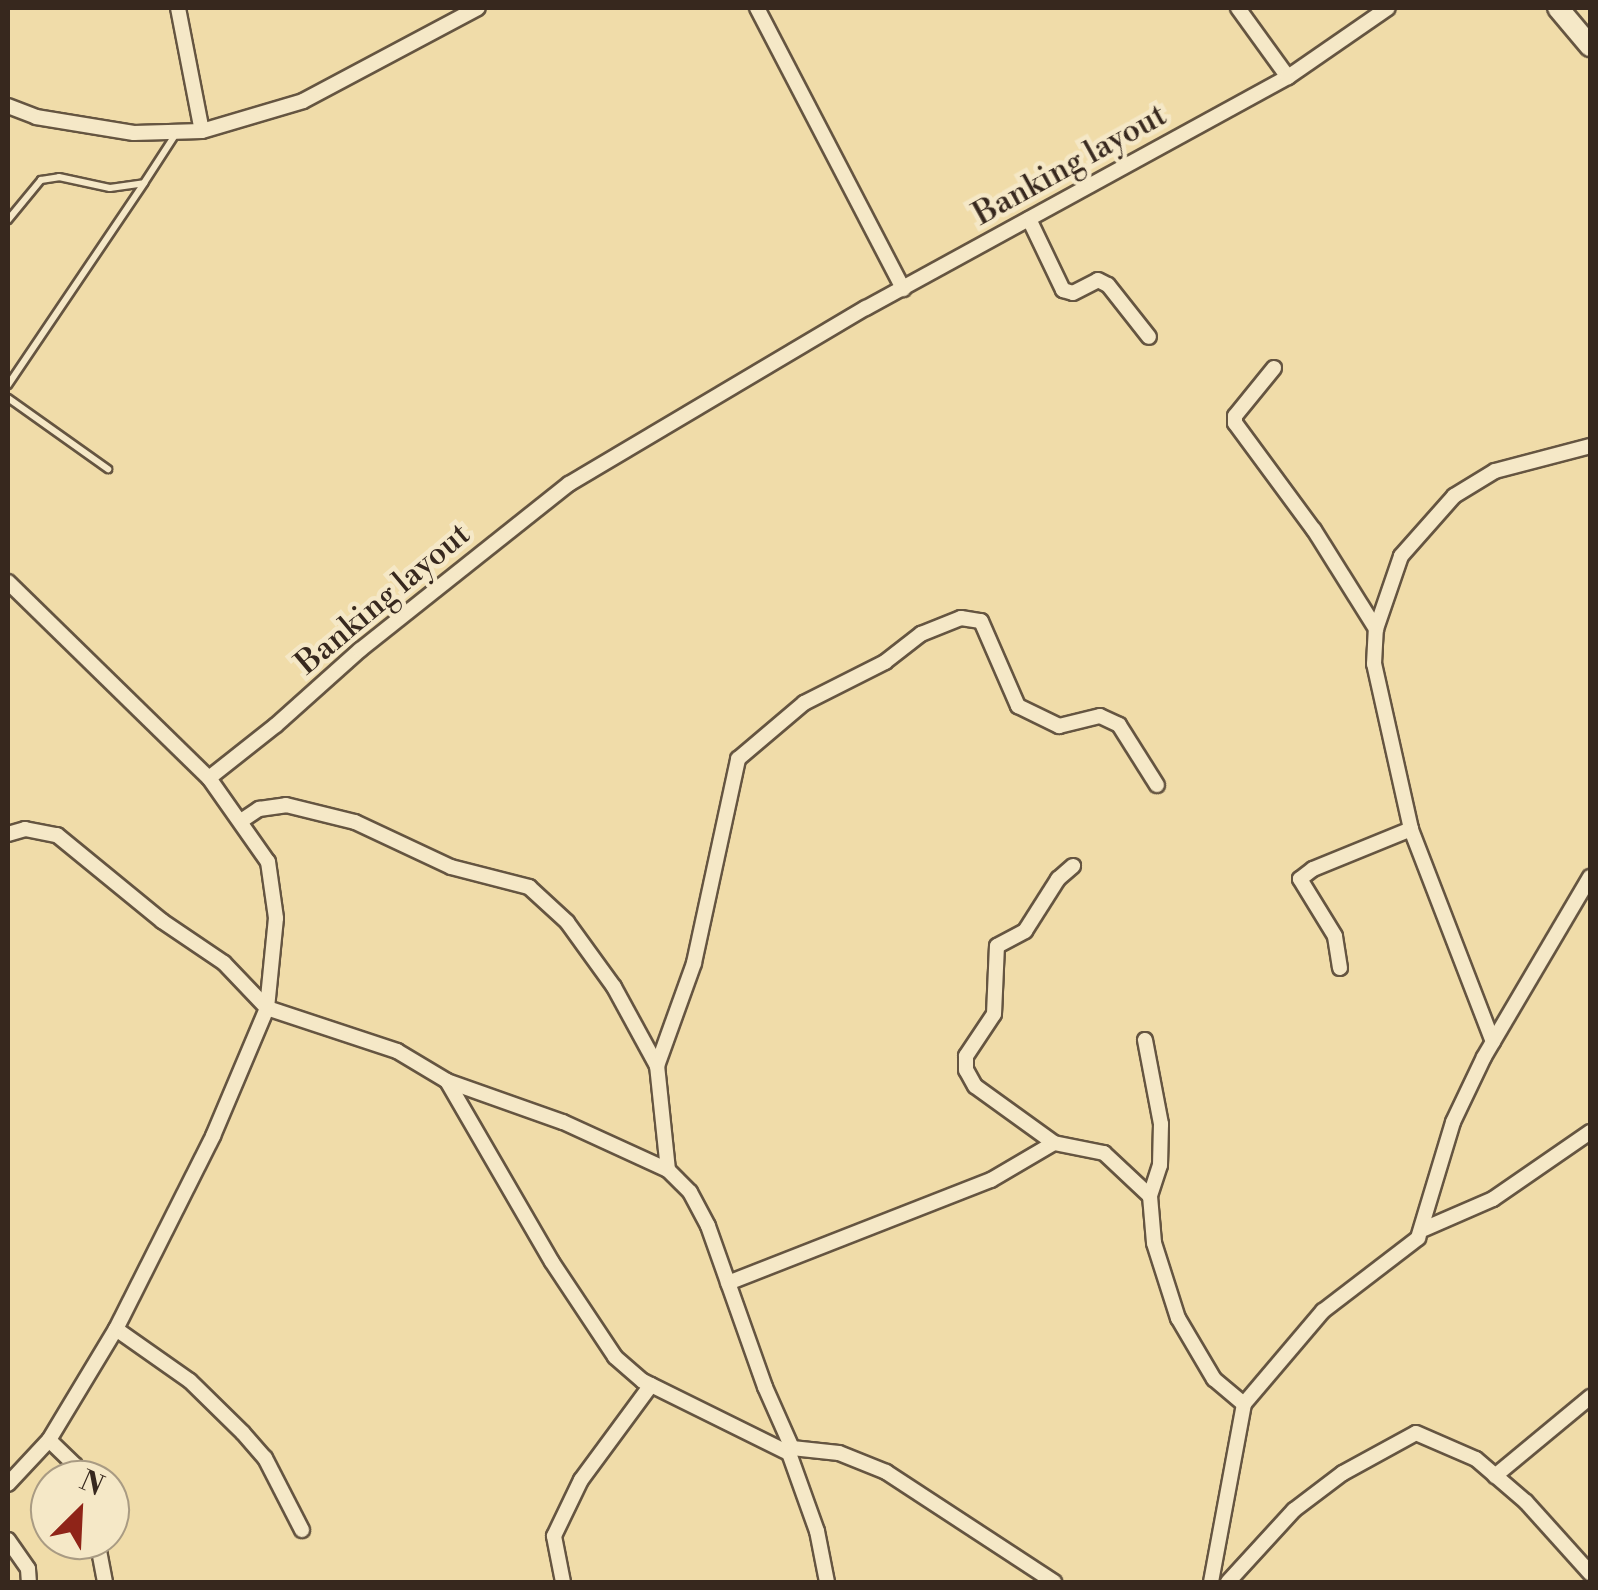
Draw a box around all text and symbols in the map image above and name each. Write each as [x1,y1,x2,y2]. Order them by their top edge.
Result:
street label: Banking layout [967,96,1173,234]
street label: Banking layout [288,515,478,683]
north arrow [30,1460,130,1560]
text: N [74,1463,109,1504]

